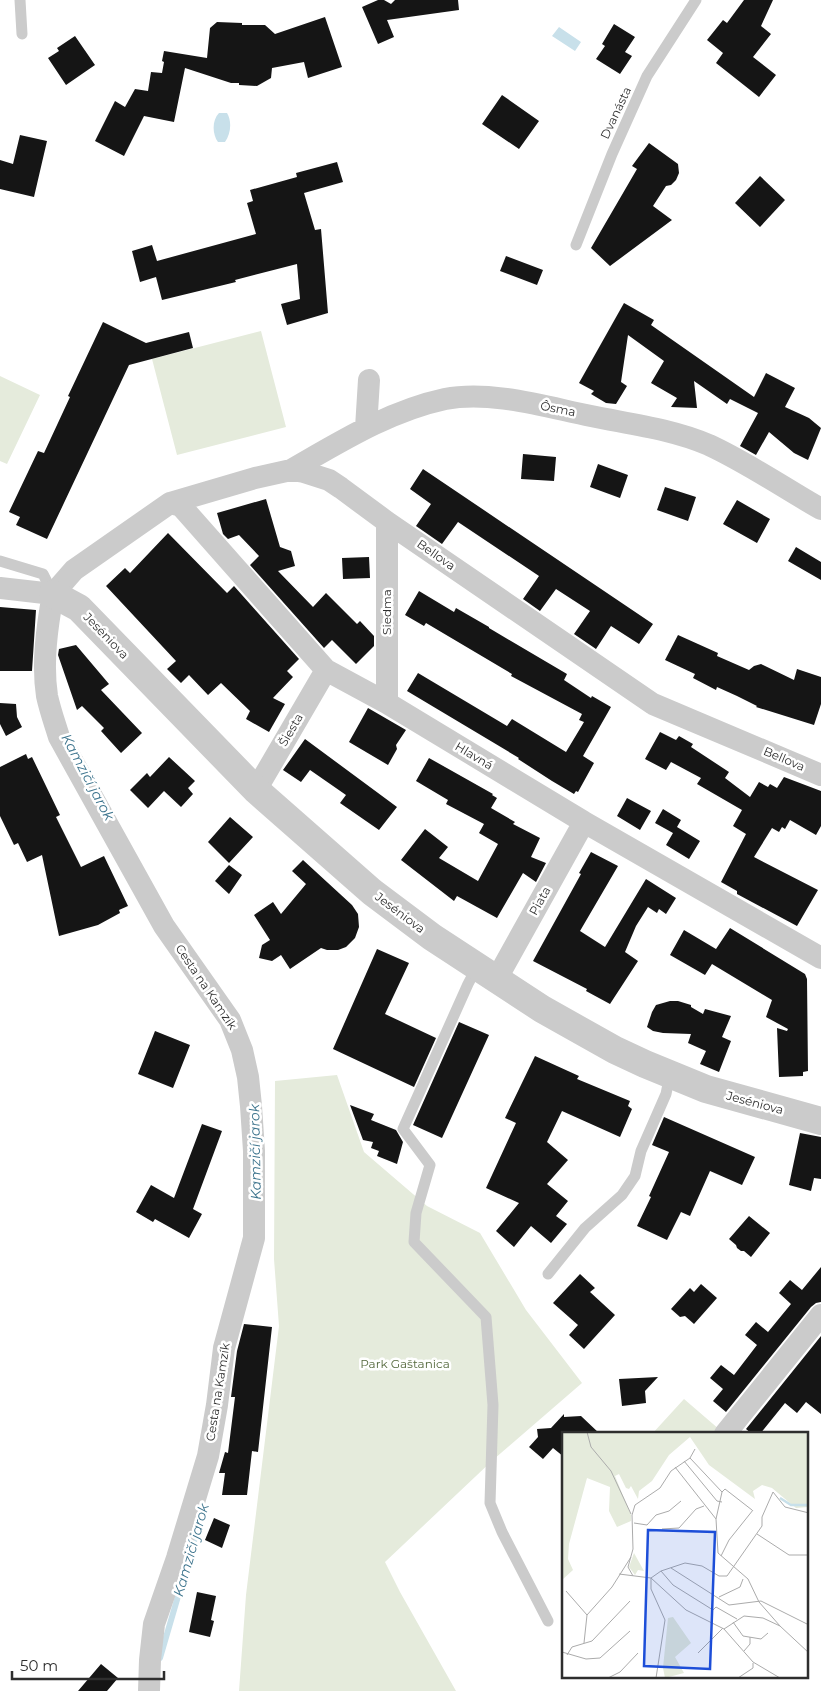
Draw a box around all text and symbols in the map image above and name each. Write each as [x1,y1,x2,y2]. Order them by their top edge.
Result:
street label: Dvanásta [597,84,634,141]
street label: Ôsma [539,398,577,419]
street label: Bellova [414,536,458,573]
street label: Siedma [379,589,394,635]
street label: Jeséniova [80,609,132,662]
street label: Šiesta [275,711,306,749]
water label: Kamzičí jarok [58,730,119,824]
street label: Hlavná [453,738,496,773]
street label: Bellova [761,743,807,774]
street label: Piata [526,884,554,918]
street label: Jeséniova [372,888,428,936]
street label: Cesta na Kamzík [172,941,241,1033]
street label: Jeséniova [724,1087,785,1117]
water label: Kamzičí jarok [245,1103,265,1200]
street label: Cesta na Kamzík [202,1341,233,1442]
park label: Park Gaštanica [360,1356,450,1371]
inset map [562,1432,808,1678]
water label: Kamzičí jarok [169,1501,213,1599]
scale bar [12,1648,165,1680]
text: 50 m [20,1656,58,1675]

